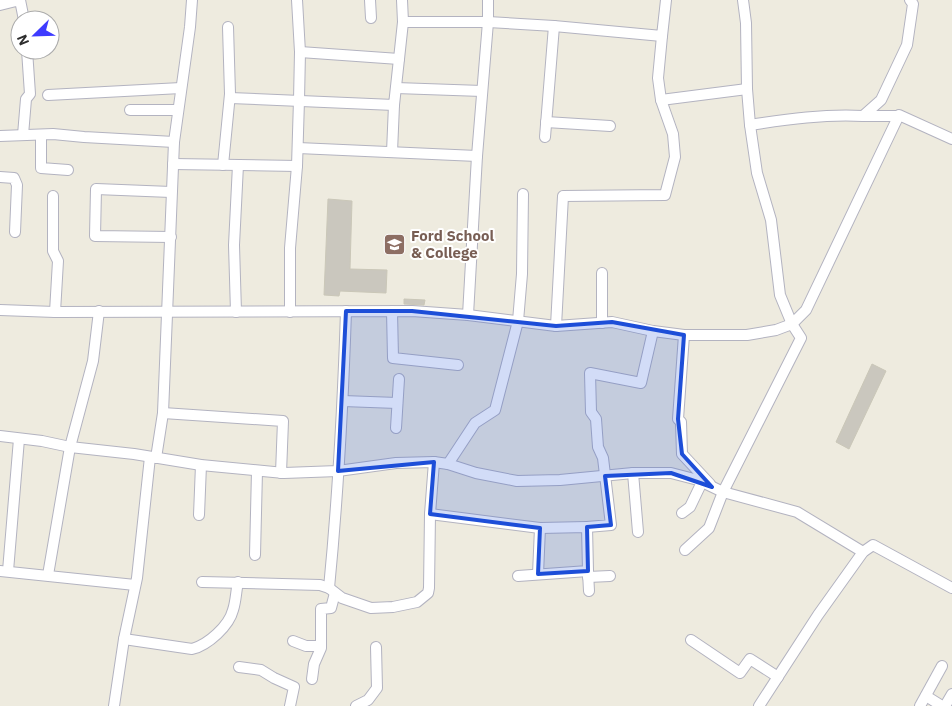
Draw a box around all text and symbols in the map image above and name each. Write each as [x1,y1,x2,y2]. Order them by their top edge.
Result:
north arrow [10,10,60,60]
text: N [13,32,33,48]
place label: Ford School & College [411,226,494,262]
school or university icon: Ford School & College [383,232,407,256]

